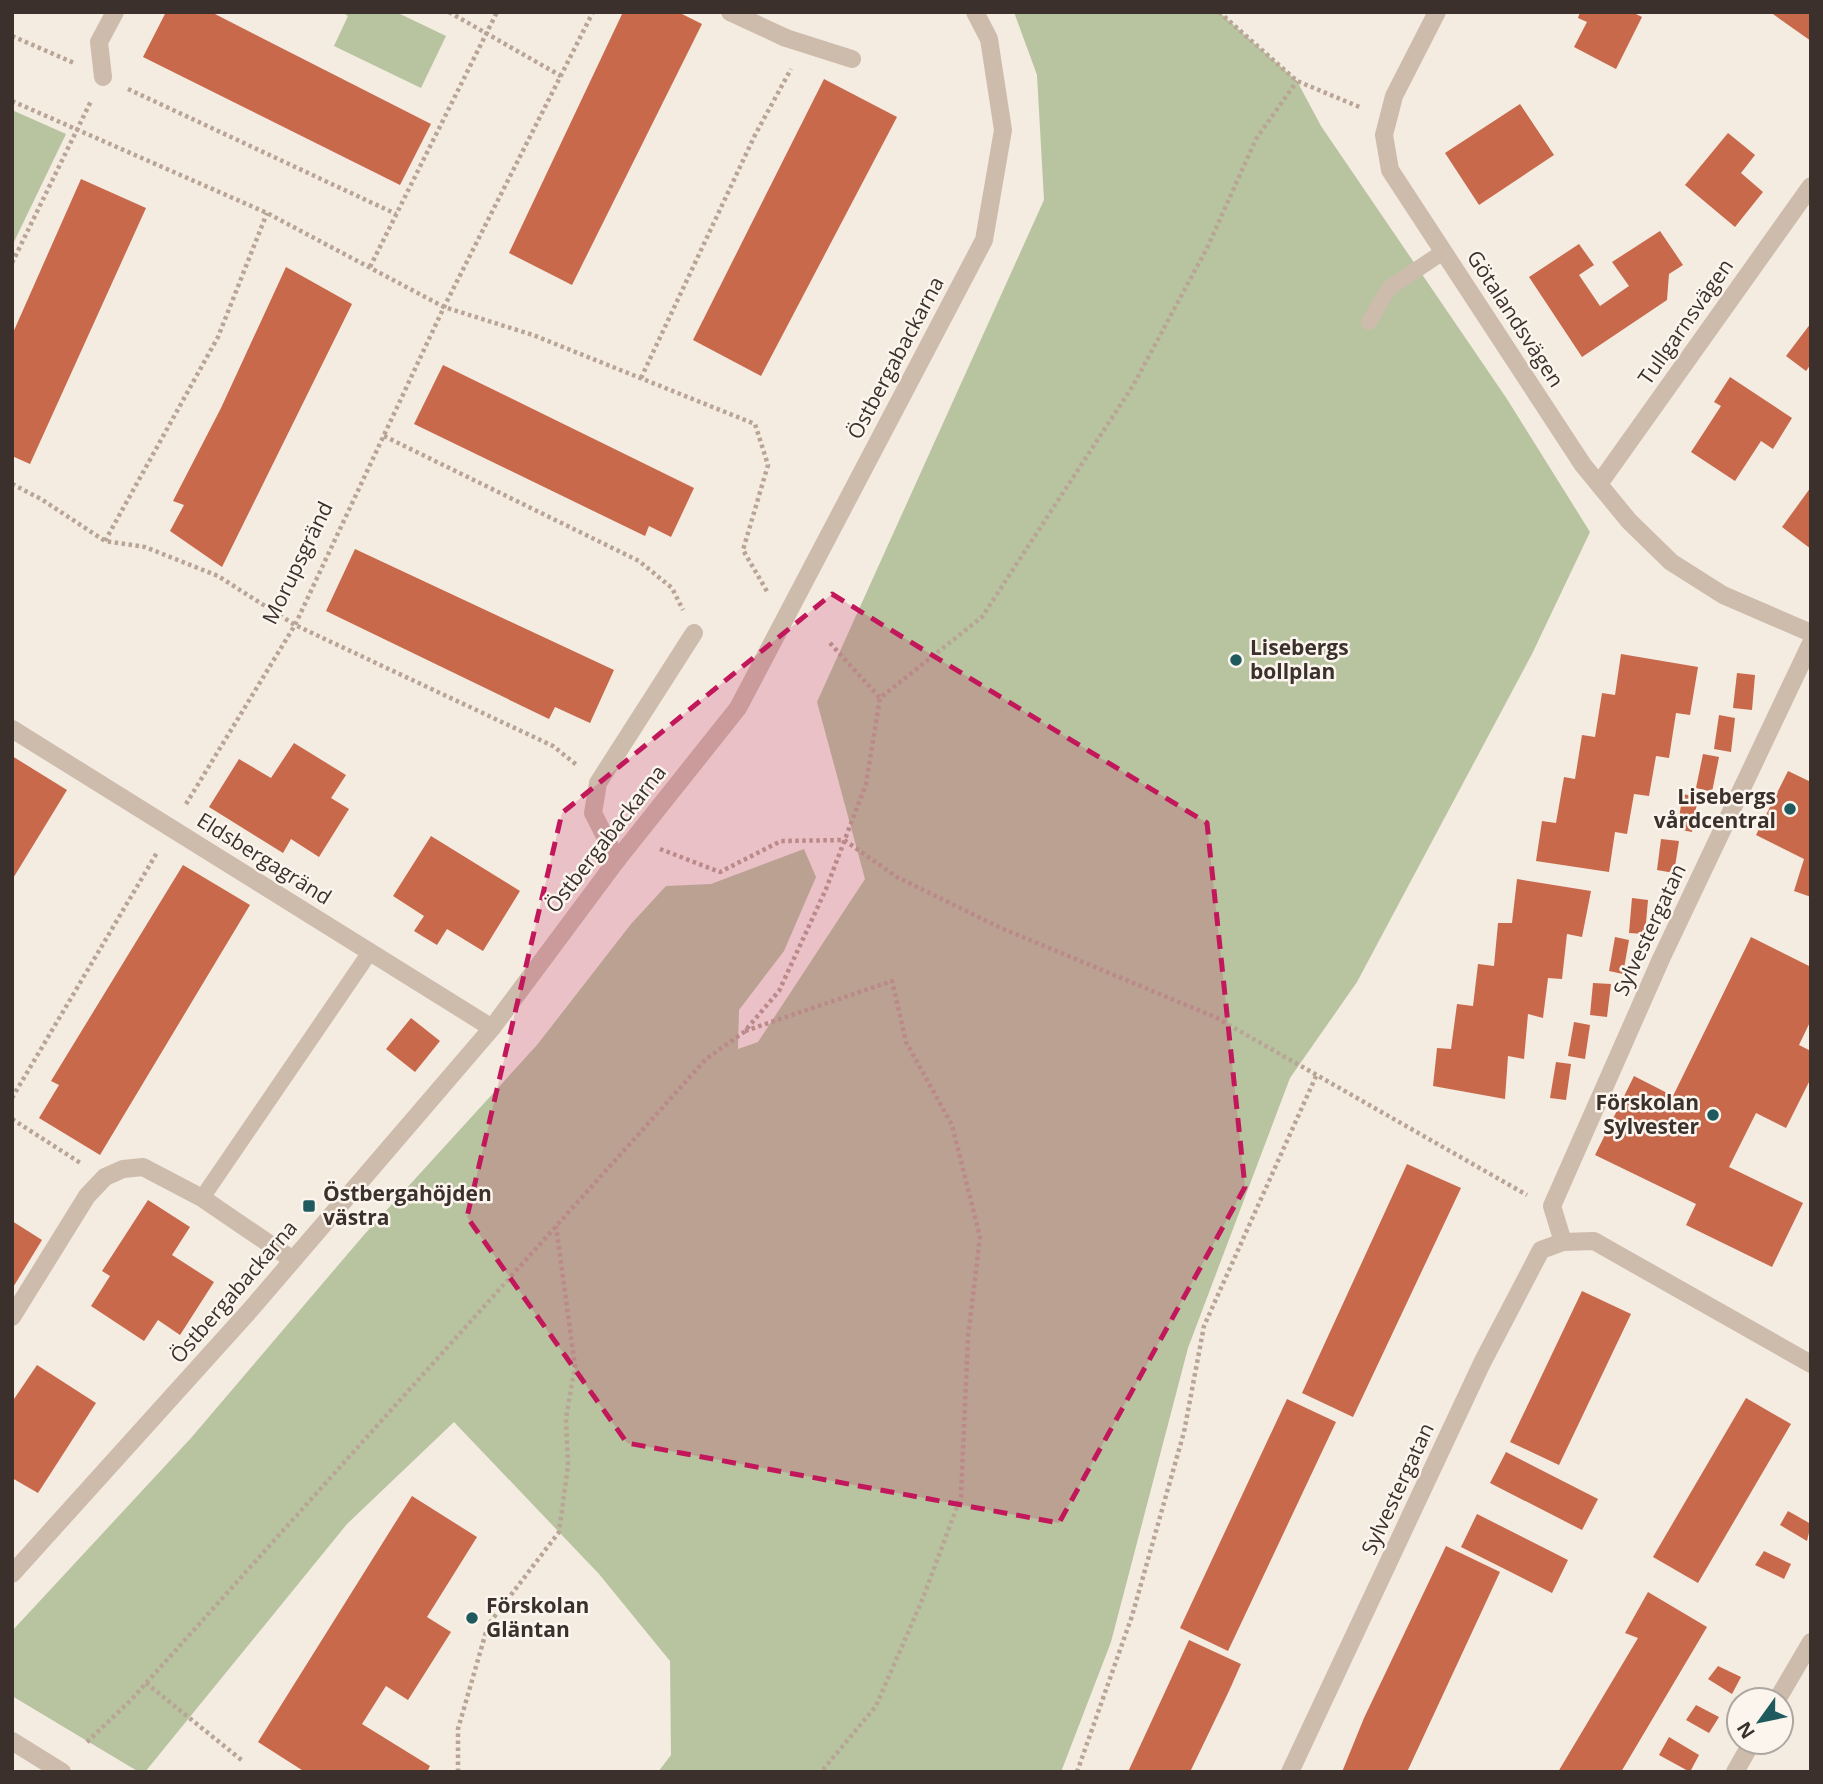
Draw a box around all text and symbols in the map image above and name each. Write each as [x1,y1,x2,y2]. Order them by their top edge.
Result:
street label: Götalandsvägen [1461,245,1571,392]
street label: Tullgarnsvägen [1631,253,1739,390]
street label: Östbergabackarna [840,271,950,444]
street label: Morupsgränd [255,497,339,629]
place label: Lisebergs bollplan [1250,633,1349,685]
marker: Lisebergs bollplan [1228,652,1244,668]
street label: Östbergabackarna [539,759,672,918]
place label: Lisebergs vårdcentral [1654,782,1776,834]
marker: Lisebergs vårdcentral [1782,801,1798,817]
street label: Eldsbergagränd [192,806,337,911]
street label: Sylvestergatan [1606,859,1692,1000]
place label: Förskolan Sylvester [1596,1088,1699,1140]
marker: Förskolan Sylvester [1705,1107,1721,1123]
place label: Östbergahöjden västra [323,1179,492,1231]
marker: Östbergahöjden västra [301,1198,317,1214]
street label: Östbergabackarna [163,1214,303,1369]
street label: Sylvestergatan [1354,1418,1440,1559]
place label: Förskolan Gläntan [486,1591,589,1643]
marker: Förskolan Gläntan [464,1610,480,1626]
north arrow [1725,1686,1795,1756]
text: N [1731,1717,1761,1744]

